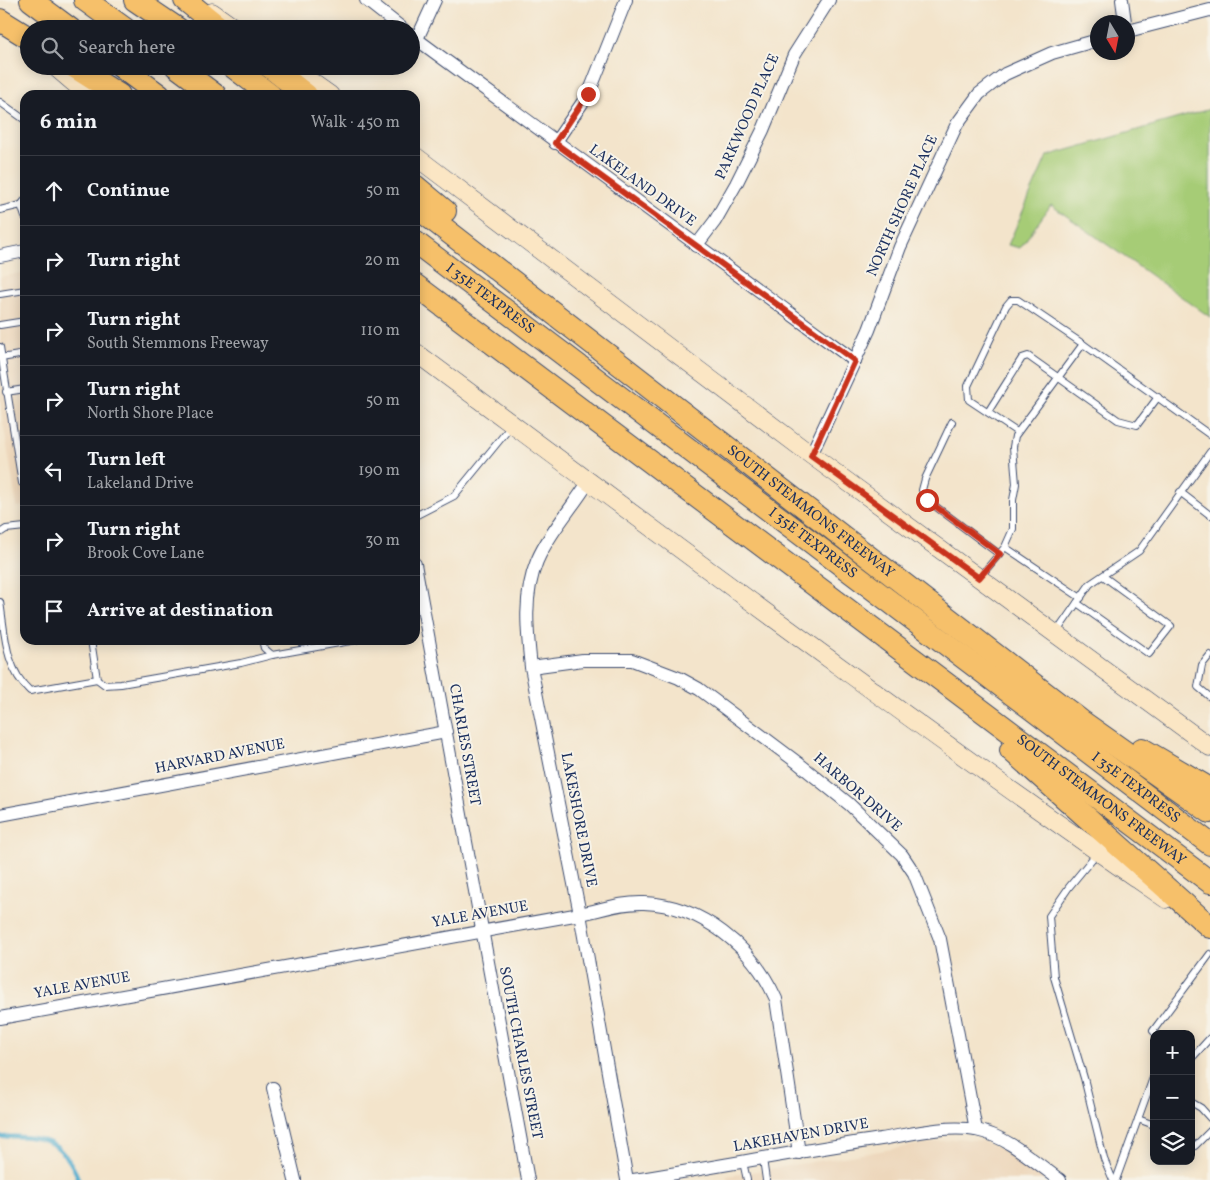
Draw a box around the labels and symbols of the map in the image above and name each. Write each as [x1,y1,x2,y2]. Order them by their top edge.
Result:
north arrow [1090,15,1135,60]
street label: PARKWOOD PLACE [711,51,785,183]
route end [577,83,600,106]
street label: NORTH SHORE PLACE [862,132,944,280]
street label: LAKELAND DRIVE [584,140,700,232]
street label: I 35E TEXPRESS [441,258,539,339]
street label: SOUTH STEMMONS FREEWAY [722,440,899,584]
route start [916,489,939,512]
street label: I 35E TEXPRESS [764,503,862,584]
street label: CHARLES STREET [443,682,485,808]
street label: SOUTH STEMMONS FREEWAY [1012,730,1191,871]
street label: HARVARD AVENUE [153,734,287,780]
street label: I 35E TEXPRESS [1087,747,1185,828]
street label: HARBOR DRIVE [808,748,906,838]
street label: LAKESHORE DRIVE [555,751,601,889]
street label: YALE AVENUE [430,896,530,934]
street label: SOUTH CHARLES STREET [493,965,547,1141]
street label: YALE AVENUE [32,967,132,1005]
street label: LAKEHAVEN DRIVE [732,1114,870,1158]

